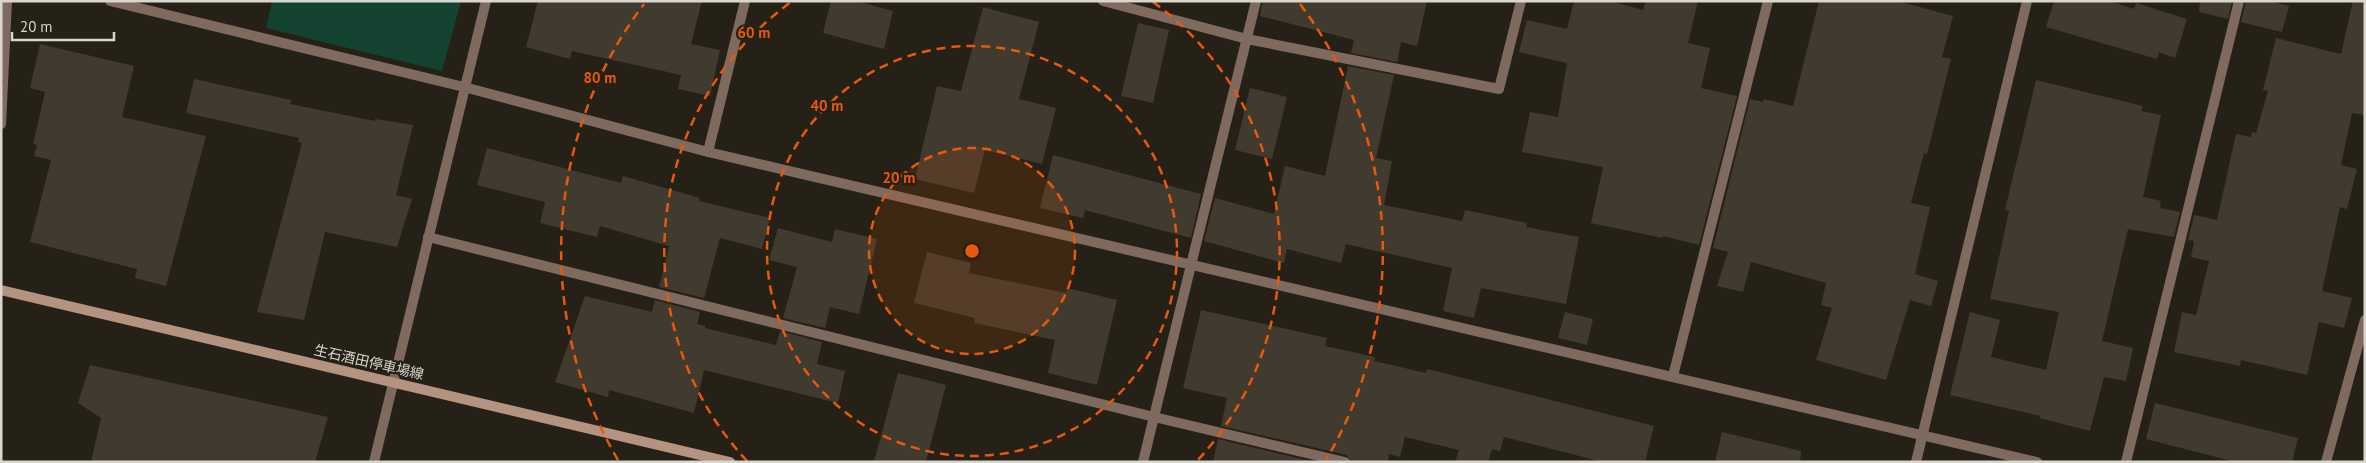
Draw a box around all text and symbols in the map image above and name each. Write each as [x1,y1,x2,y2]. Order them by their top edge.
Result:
scale bar [12,10,115,42]
text: 20 m [20,17,53,36]
text: 60 m [738,23,770,42]
text: 80 m [584,68,616,87]
text: 40 m [811,96,843,115]
text: 20 m [883,168,915,187]
centre of rings [963,242,981,260]
street label: 生石酒田停車場線 [312,341,426,383]

